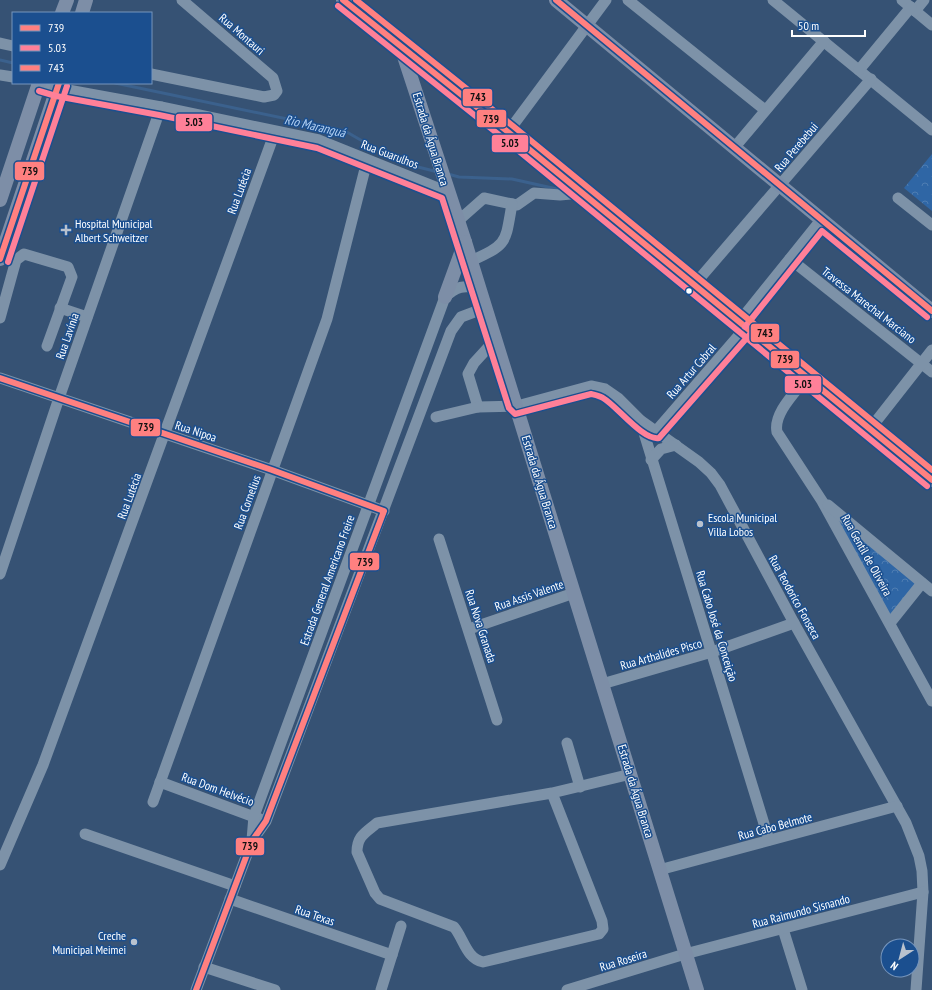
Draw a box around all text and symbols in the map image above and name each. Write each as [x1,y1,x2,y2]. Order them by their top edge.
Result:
street label: Rua Montauri [216,10,268,58]
legend [12,12,152,84]
scale bar [792,12,865,38]
text: 50 m [798,18,819,33]
text: 739 [48,20,64,35]
text: 5.03 [48,40,66,55]
text: 743 [48,60,64,75]
line badge: 743 [462,88,493,107]
text: 743 [470,90,486,104]
street label: Estrada da Água Branca [410,91,452,188]
line badge: 739 [476,109,507,128]
water label: Rio Maranguá [283,111,348,141]
text: 739 [483,112,499,126]
line badge: 5.03 [175,113,213,132]
text: 5.03 [185,115,203,129]
street label: Rua Perebebui [771,119,821,175]
line badge: 5.03 [491,134,529,153]
street label: Rua Guarulhos [359,136,421,172]
text: 5.03 [501,136,519,150]
line badge: 739 [14,161,45,181]
text: 739 [22,164,38,178]
street label: Rua Lutécia [224,166,254,216]
place label: Hospital Municipal Albert Schweitzer [75,216,153,245]
marker: Hospital Municipal Albert Schweitzer [60,224,72,236]
street label: Travessa Marechal Marciano [819,263,919,347]
unlabelled marker [684,286,694,296]
street label: Rua Lavínia [52,311,82,361]
line badge: 743 [750,323,780,343]
text: 743 [757,326,773,340]
street label: Rua Artur Cabral [663,340,719,402]
line badge: 739 [770,350,800,369]
text: 739 [777,352,793,366]
line badge: 5.03 [784,375,822,394]
text: 5.03 [794,377,812,391]
street label: Rua Nipoa [173,417,219,445]
line badge: 739 [130,418,161,437]
text: 739 [138,420,154,434]
street label: Estrada da Água Branca [519,434,561,531]
street label: Rua Lutécia [114,471,144,521]
street label: Rua Cornelius [230,473,264,531]
place label: Escola Municipal Villa Lobos [707,510,777,539]
street label: Rua Gentil de Oliveira [838,512,896,598]
street label: Estrada General Americano Freire [296,513,358,647]
marker: Escola Municipal Villa Lobos [695,519,705,529]
line badge: 739 [349,552,380,571]
street label: Rua Teodorico Fonseca [766,552,824,642]
text: 739 [357,555,373,569]
street label: Rua Cabo José da Conceição [693,569,741,683]
street label: Rua Assis Valente [493,576,565,614]
street label: Rua Nova Granada [462,588,500,665]
street label: Rua Arthalides Pisco [619,635,703,673]
street label: Estrada da Água Branca [615,743,657,840]
street label: Rua Dom Helvécio [180,769,256,809]
street label: Rua Cabo Belmote [736,809,814,843]
line badge: 739 [235,837,265,856]
text: 739 [242,839,258,853]
street label: Rua Raimundo Sisnando [751,891,851,931]
street label: Rua Texas [293,901,337,929]
place label: Creche Municipal Meimei [52,928,126,957]
marker: Creche Municipal Meimei [129,937,139,947]
north arrow [880,938,920,978]
street label: Rua Roseira [598,946,649,974]
text: N [888,959,901,974]

